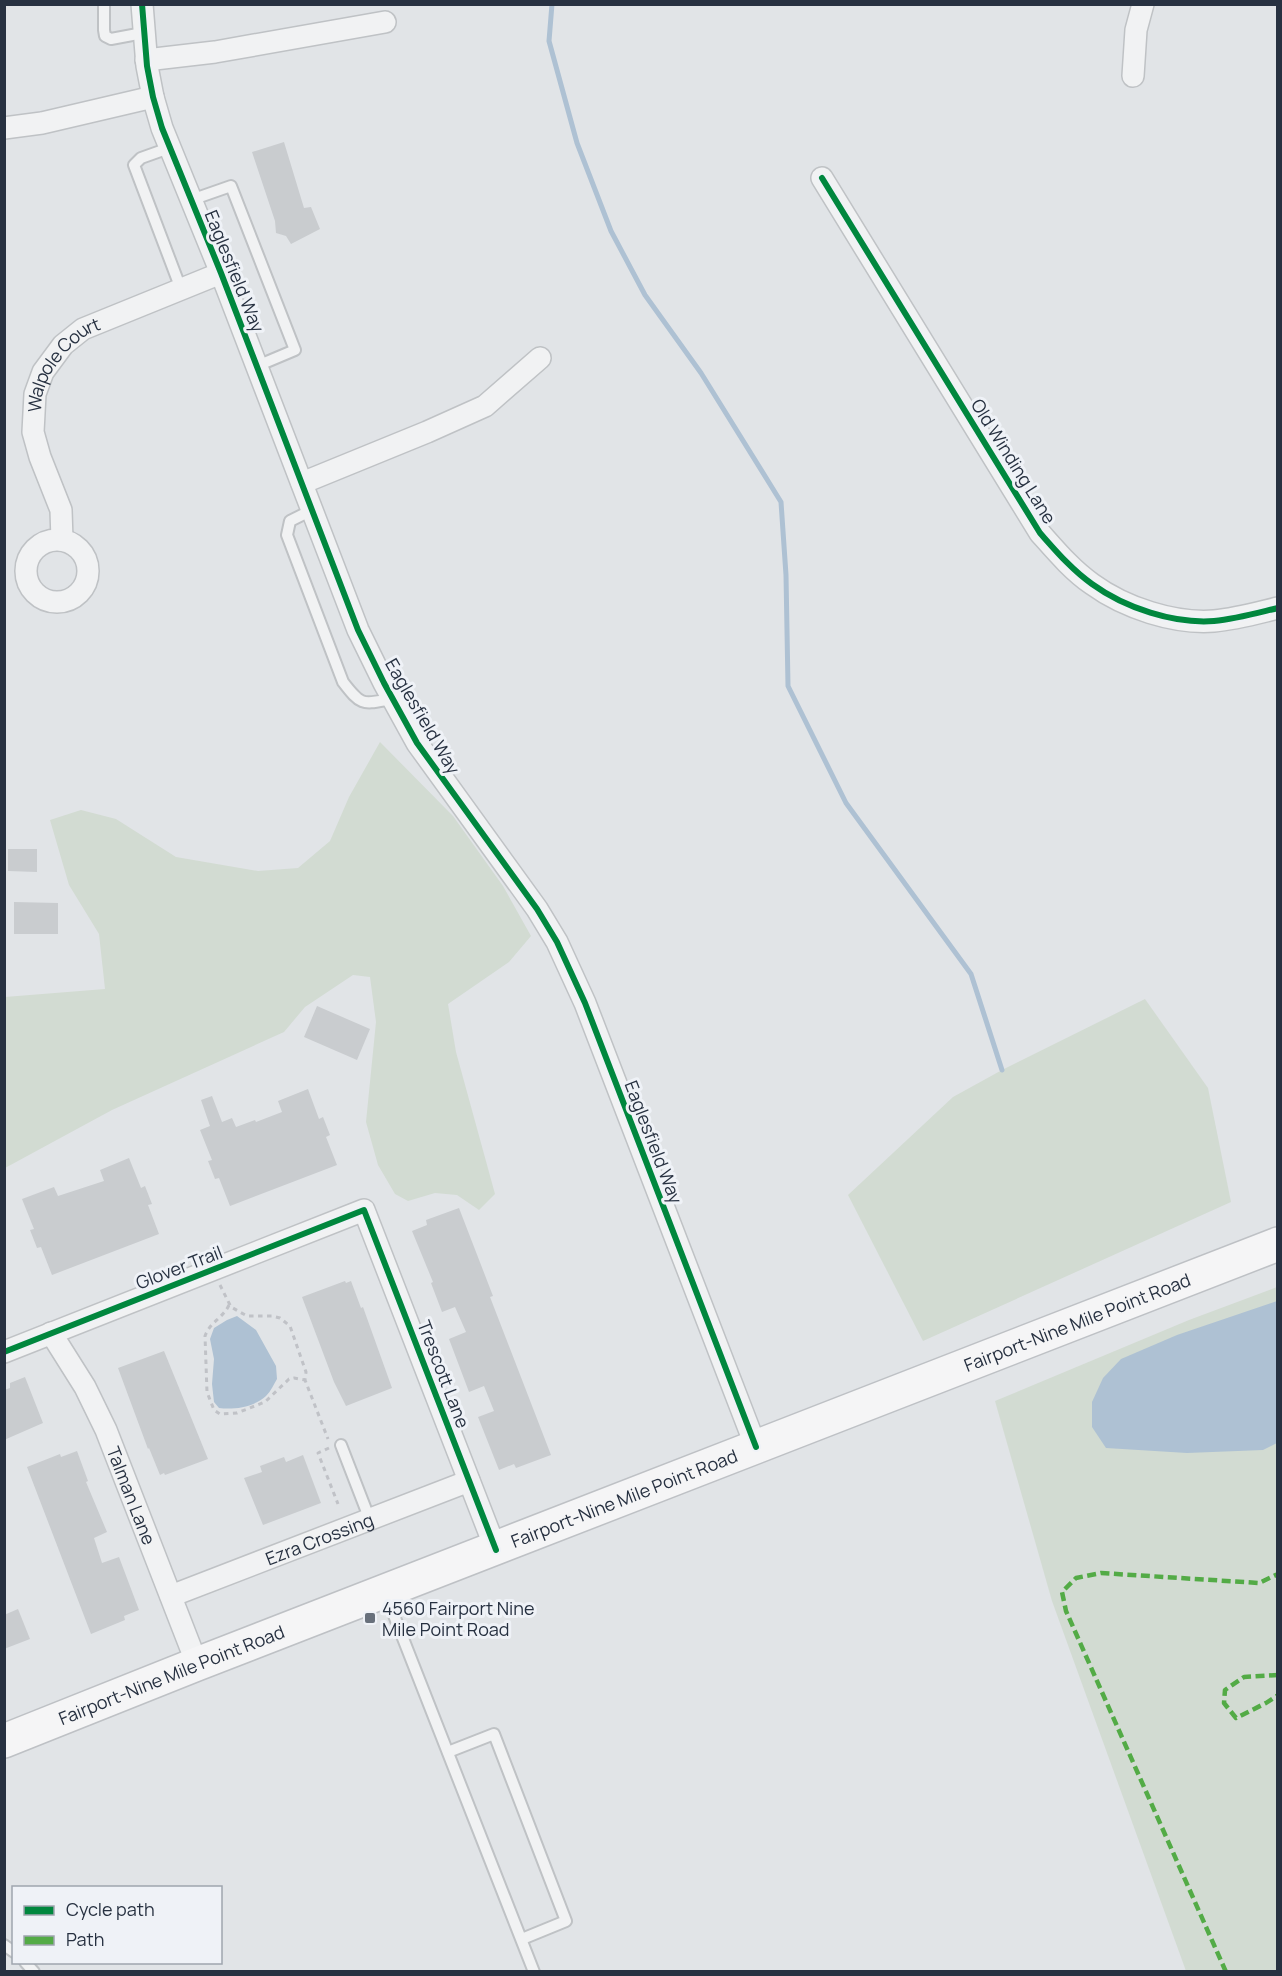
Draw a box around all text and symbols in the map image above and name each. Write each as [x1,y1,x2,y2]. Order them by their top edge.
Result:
street label: Eaglesfield Way [200,206,271,336]
street label: Walpole Court [22,311,104,413]
street label: Old Winding Lane [966,394,1062,528]
street label: Eaglesfield Way [380,654,466,779]
street label: Eaglesfield Way [620,1077,689,1207]
street label: Glover Trail [132,1239,226,1295]
street label: Fairport-Nine Mile Point Road [960,1267,1194,1377]
street label: Trescott Lane [412,1317,476,1431]
street label: Talman Lane [102,1443,161,1548]
street label: Fairport-Nine Mile Point Road [507,1443,741,1553]
street label: Ezra Crossing [262,1507,377,1570]
place label: 4560 Fairport Nine Mile Point Road [382,1596,534,1641]
marker: 4560 Fairport Nine Mile Point Road [363,1611,377,1625]
street label: Fairport-Nine Mile Point Road [55,1619,288,1730]
legend [12,1886,222,1964]
text: Cycle path [66,1897,155,1921]
text: Path [66,1927,104,1951]

